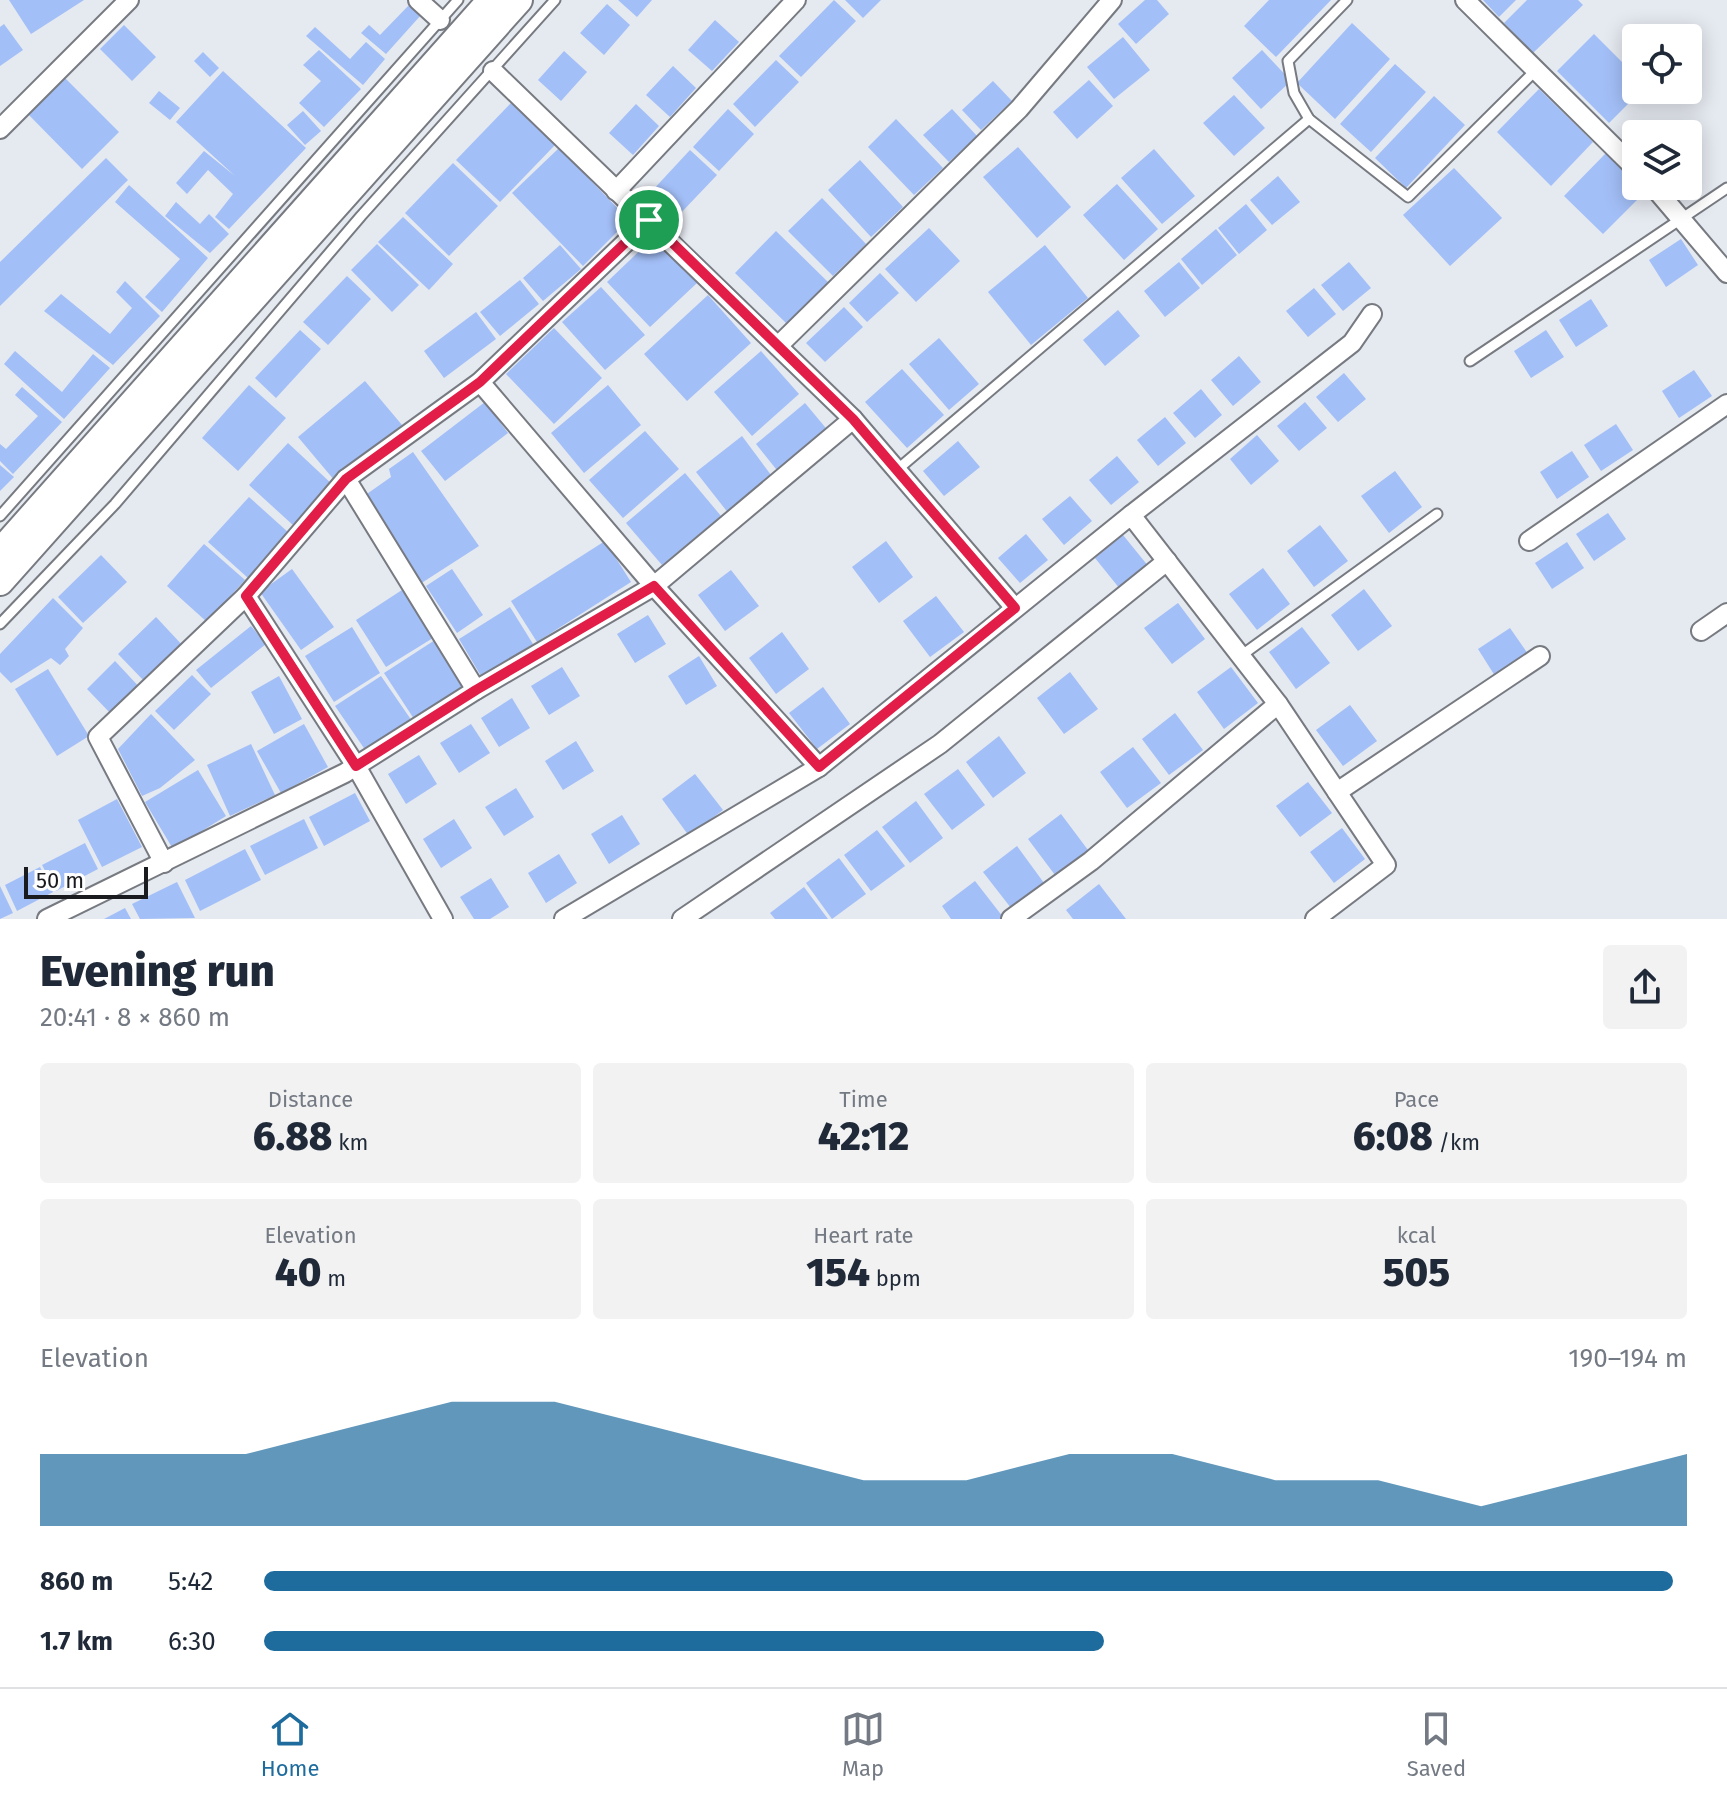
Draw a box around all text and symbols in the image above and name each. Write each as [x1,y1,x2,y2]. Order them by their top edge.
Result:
map controls [1622,24,1702,200]
button: locate [1622,24,1702,104]
button: layers [1622,120,1702,200]
pin [615,186,683,254]
icon: arrive [627,198,671,242]
scale bar [24,863,148,899]
text: 50 m [36,867,84,894]
text: Evening run [40,945,275,998]
button: share [1603,945,1687,1029]
text: 20:41 · 8 × 860 m [40,1002,230,1033]
text: Distance [268,1086,353,1113]
text: Time [839,1086,888,1113]
text: Pace [1394,1086,1439,1113]
text: 6.88 [253,1113,332,1161]
text: 42:12 [818,1113,909,1161]
text: 6:08 [1353,1113,1433,1161]
text: km [332,1129,368,1156]
text: /km [1433,1129,1480,1156]
text: Elevation [264,1222,357,1249]
text: Heart rate [813,1222,914,1249]
text: kcal [1397,1222,1436,1249]
text: 40 [275,1249,322,1297]
text: 154 [806,1249,870,1297]
text: 505 [1383,1249,1450,1297]
text: m [322,1265,346,1292]
text: bpm [870,1265,921,1292]
text: Elevation [40,1343,149,1374]
text: 190–194 m [1568,1343,1687,1374]
text: 860 m [40,1566,113,1597]
text: 5:42 [168,1566,213,1597]
text: 1.7 km [40,1626,113,1657]
text: 6:30 [168,1626,216,1657]
tab: Home [261,1707,319,1782]
tab: Map [841,1707,885,1782]
tab: Saved [1407,1707,1466,1782]

